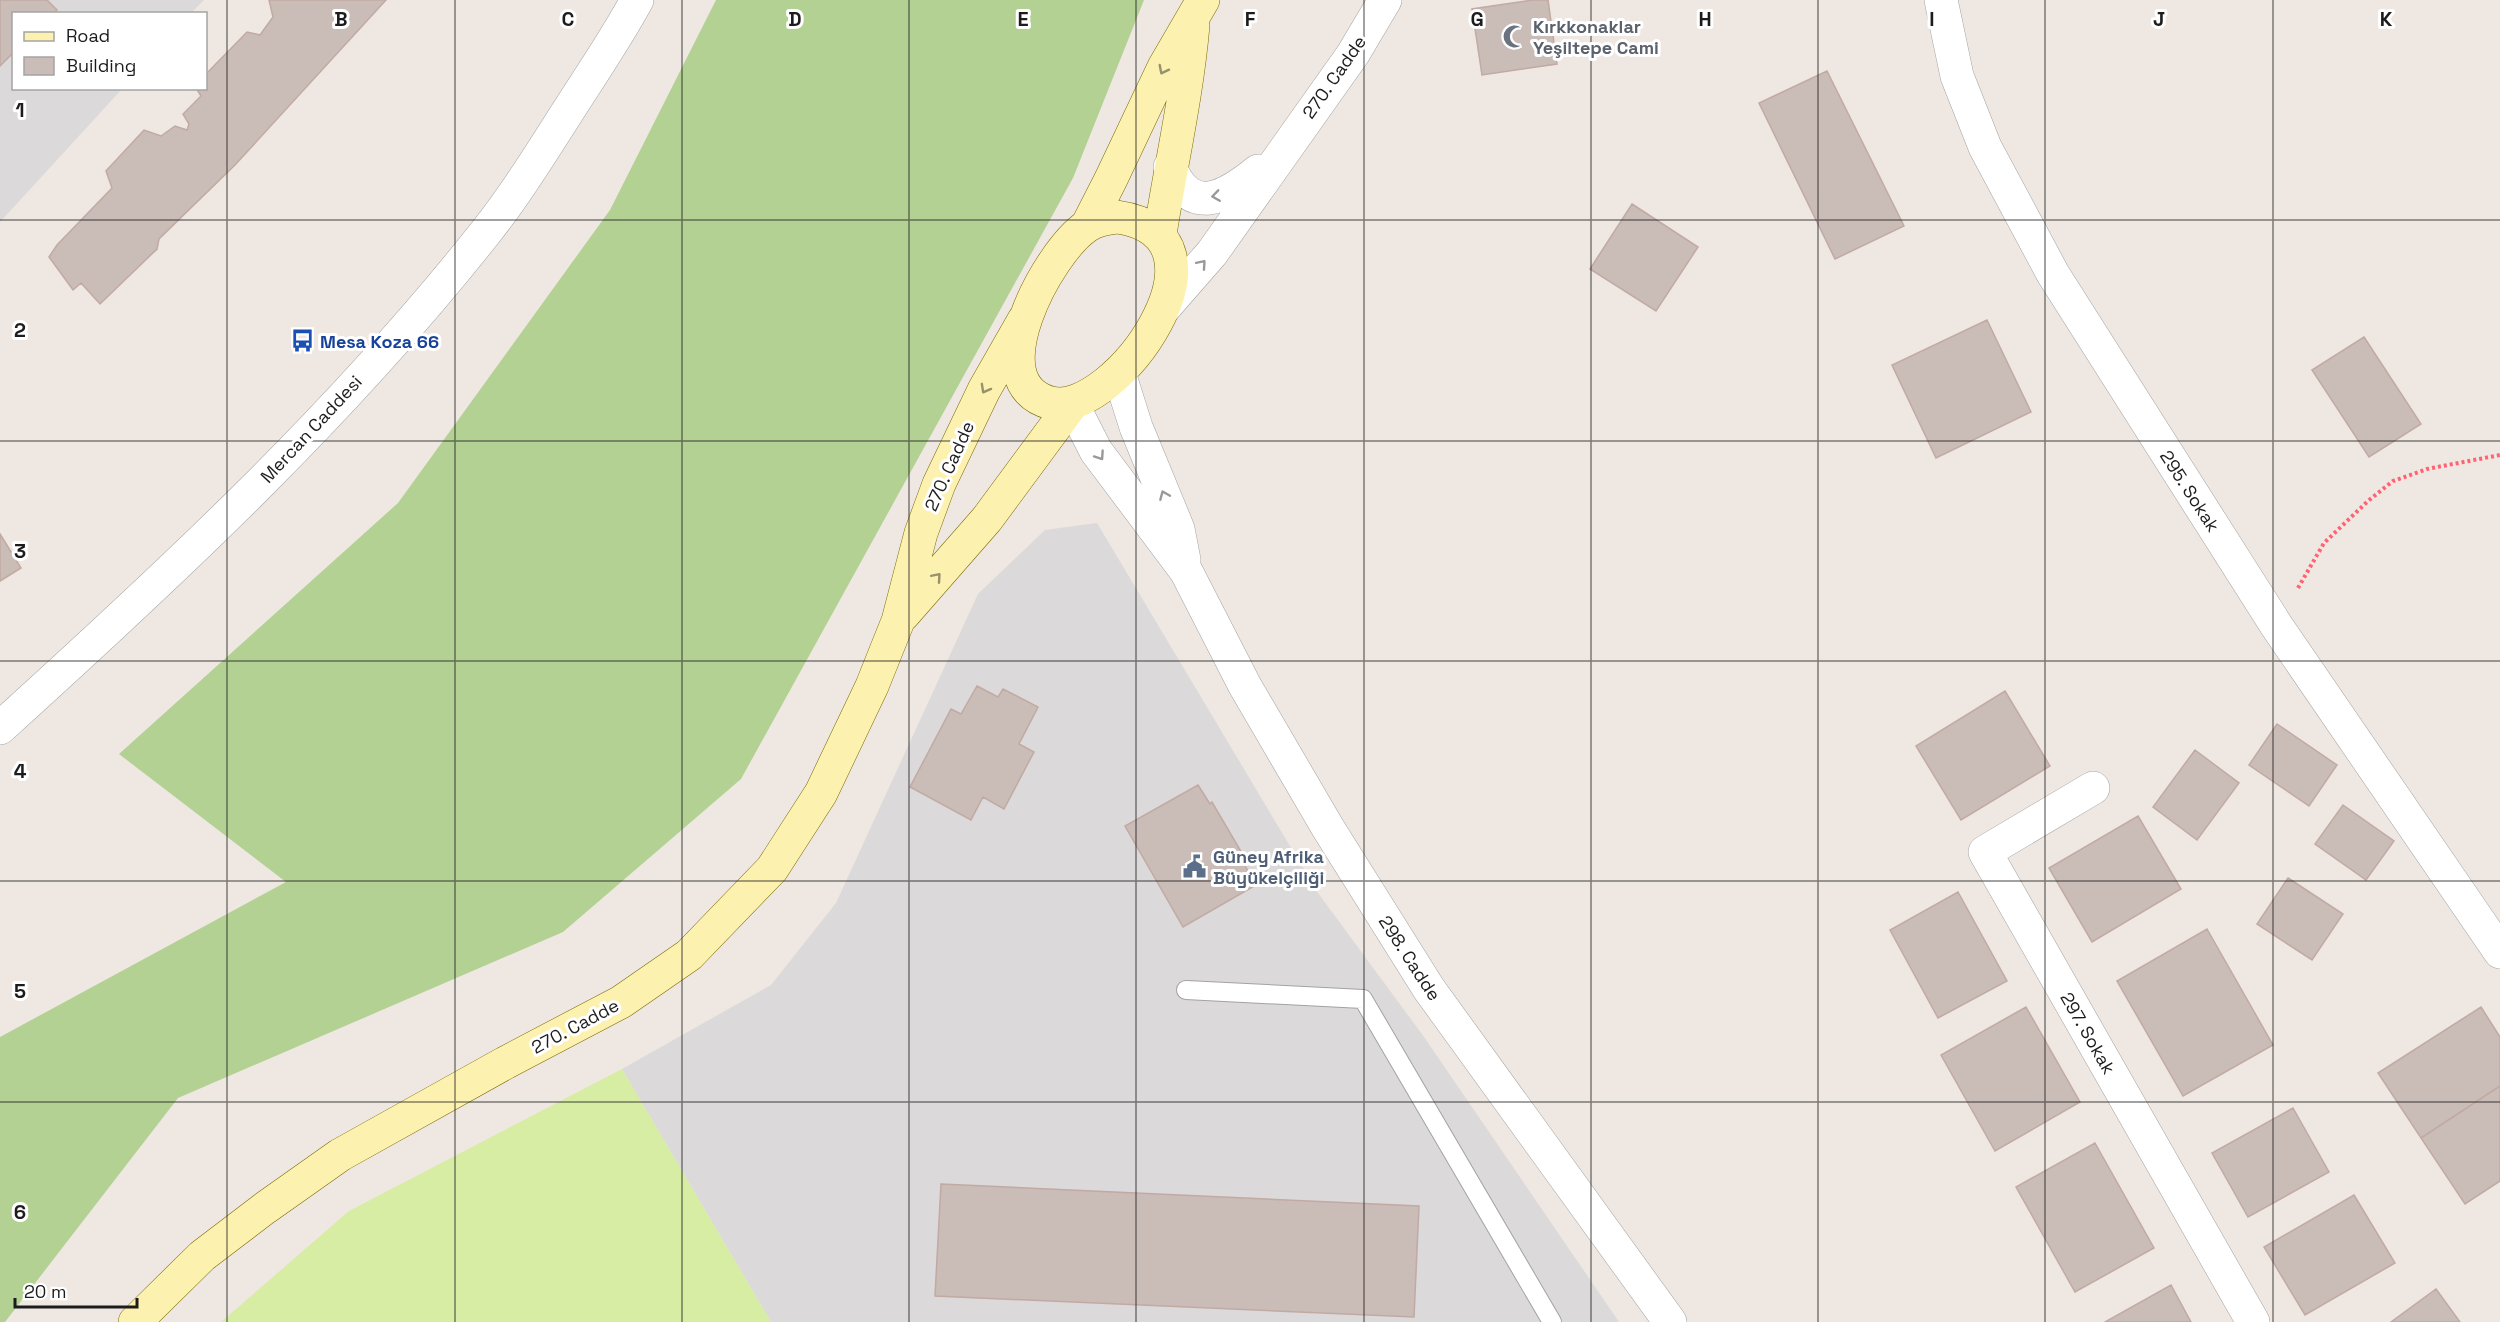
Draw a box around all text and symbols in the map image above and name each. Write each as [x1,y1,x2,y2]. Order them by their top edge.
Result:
text: B [334,6,348,32]
text: C [562,6,575,32]
text: D [788,6,802,32]
text: E [1017,6,1029,32]
text: F [1245,6,1256,32]
text: G [1470,6,1484,32]
text: H [1698,6,1712,32]
text: I [1929,6,1935,32]
text: J [2153,6,2165,32]
text: K [2380,6,2393,32]
legend [12,12,207,90]
place label: Kırkkonaklar Yeşiltepe Cami [1533,15,1659,59]
mosque icon: Kırkkonaklar Yeşiltepe Cami [1502,23,1528,49]
text: Road [66,24,110,47]
street label: 270. Cadde [1297,31,1371,123]
text: Building [66,54,136,77]
one-way arrow [1159,64,1170,74]
text: 1 [15,97,25,123]
one-way arrow [1211,189,1221,201]
one-way arrow [1195,260,1206,271]
text: 2 [14,317,26,343]
bus stop icon: Mesa Koza 66 [289,328,315,354]
place label: Mesa Koza 66 [320,330,439,353]
street label: Mercan Caddesi [255,370,367,488]
one-way arrow [981,383,992,393]
street label: 270. Cadde [919,417,979,515]
street label: 295. Sokak [2155,446,2225,536]
one-way arrow [1093,449,1104,460]
one-way arrow [1159,490,1171,501]
text: 3 [14,538,26,564]
one-way arrow [930,573,941,584]
text: 4 [14,758,27,784]
place label: Güney Afrika Büyükelçiliği [1213,845,1325,889]
public building icon: Güney Afrika Büyükelçiliği [1182,853,1208,879]
street label: 298. Cadde [1374,911,1446,1005]
text: 5 [14,978,26,1004]
street label: 297. Sokak [2055,988,2121,1078]
street label: 270. Cadde [527,993,623,1059]
text: 6 [14,1199,26,1225]
scale bar [15,1271,136,1309]
text: 20 m [24,1280,67,1303]

